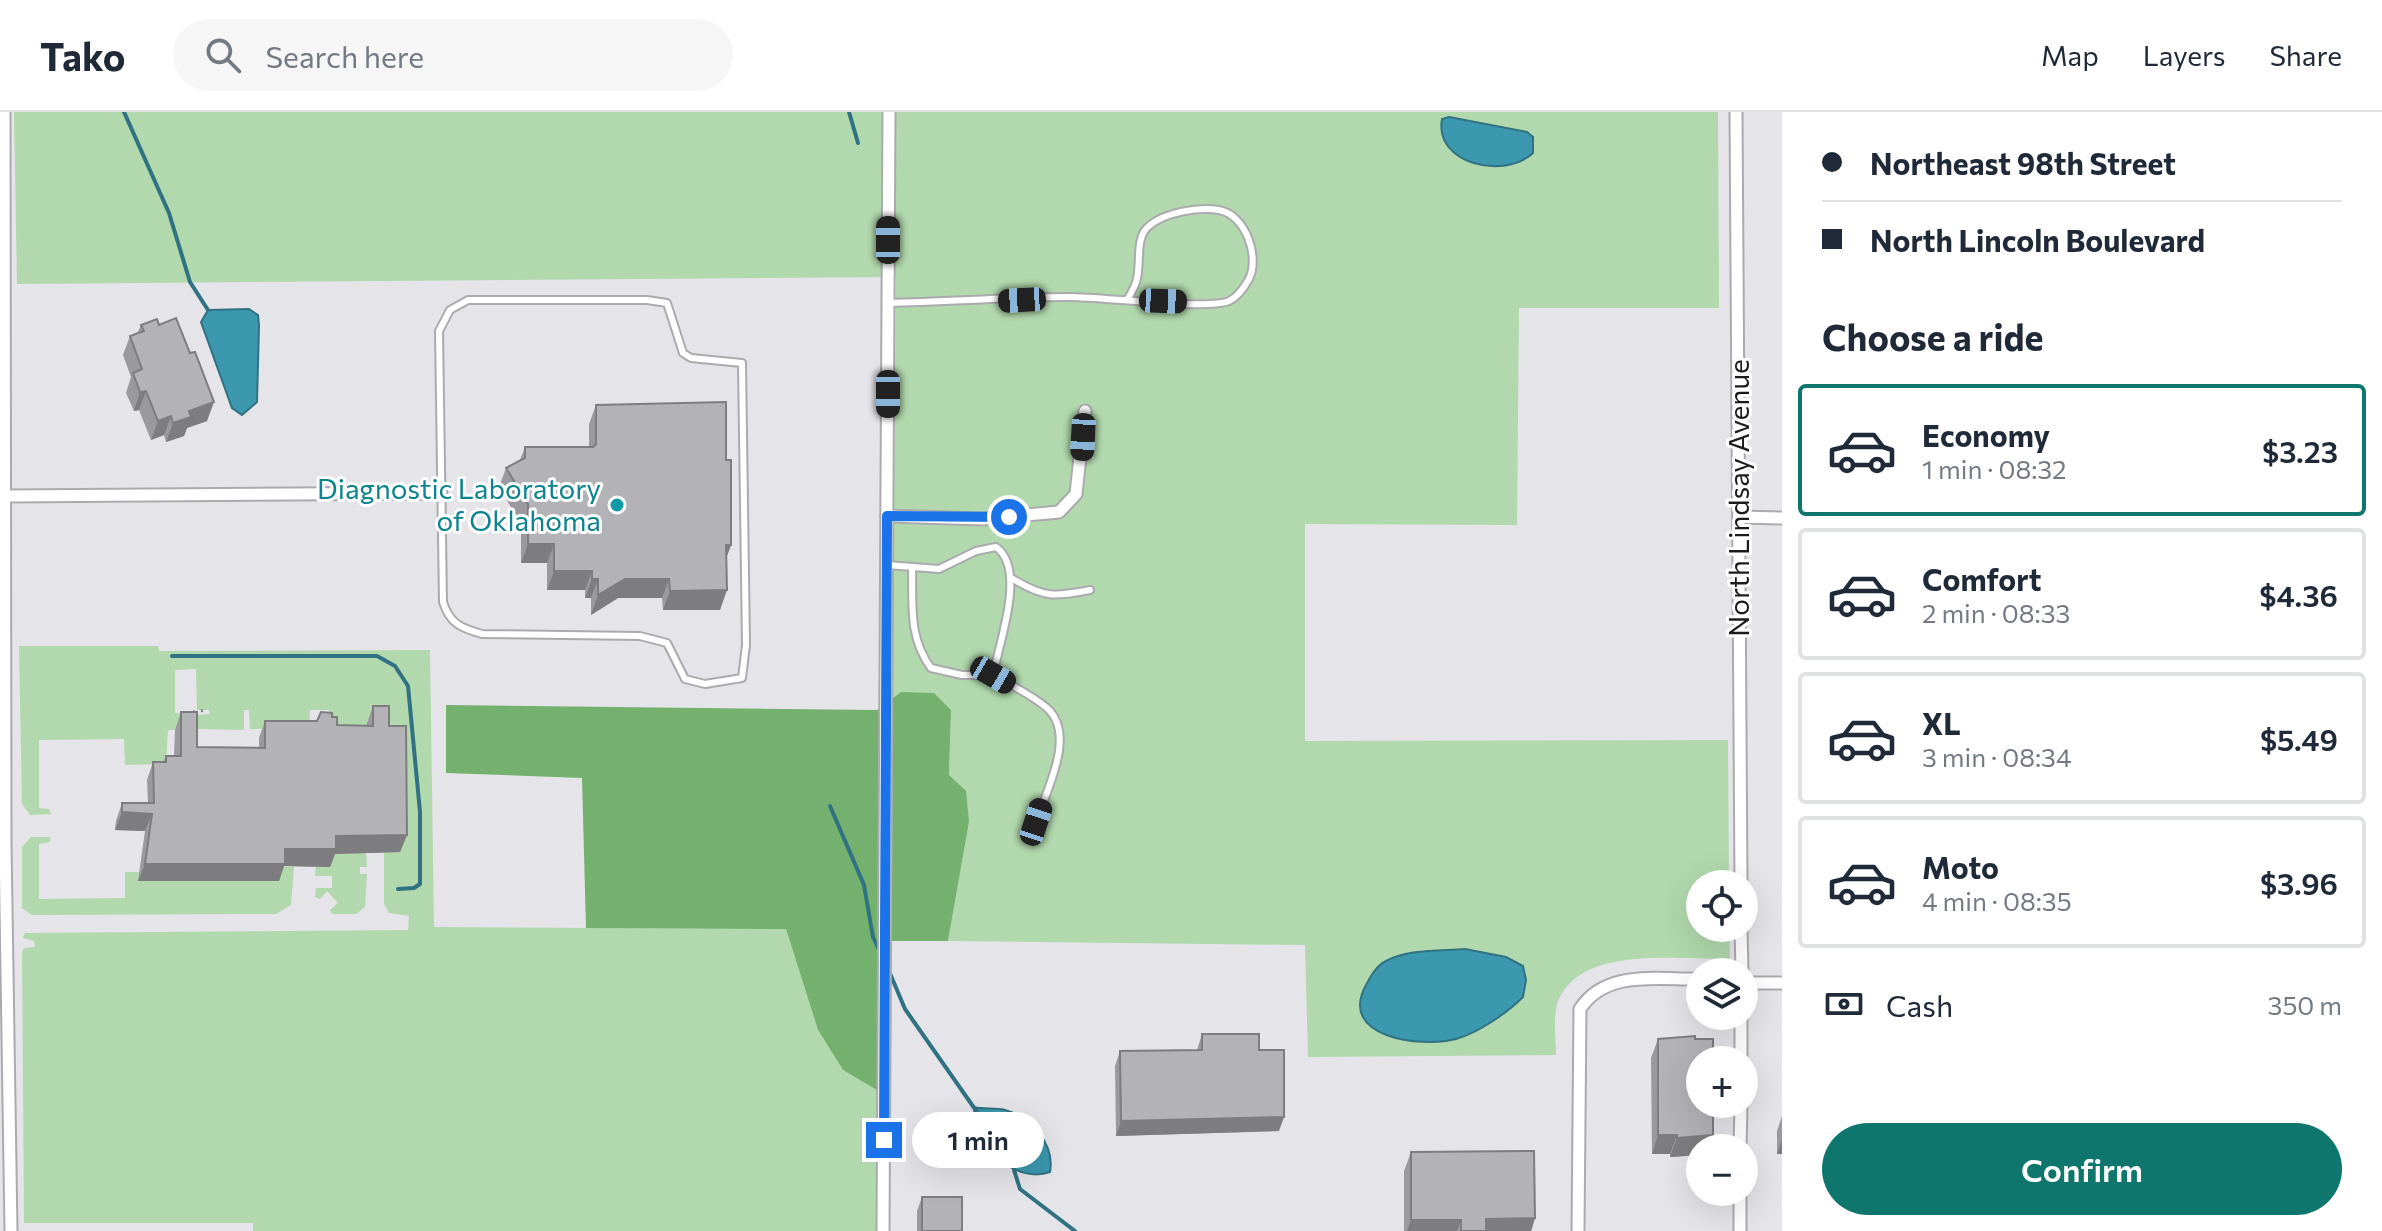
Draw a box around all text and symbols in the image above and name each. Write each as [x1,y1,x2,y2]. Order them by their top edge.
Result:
search box [173,19,733,91]
text: Tako [40,32,125,79]
icon: search [201,33,245,77]
text: Search here [265,37,424,74]
text: Map [2041,38,2099,72]
text: Layers [2143,38,2225,72]
text: Share [2269,38,2342,72]
text: Northeast 98th Street [1870,144,2176,181]
car [876,216,900,264]
text: North Lincoln Boulevard [1870,221,2205,258]
car [997,287,1047,313]
car [1139,288,1187,314]
text: Choose a ride [1822,314,2043,358]
street label: North Lindsay Avenue [1721,359,1755,637]
car [876,370,900,418]
car [1070,412,1096,462]
icon: car [1826,414,1898,486]
text: Economy [1922,416,2050,453]
text: $3.23 [2262,432,2338,469]
text: 1 min · 08:32 [1922,453,2067,484]
place label: Diagnostic Laboratory of Oklahoma [317,471,601,537]
marker: Diagnostic Laboratory of Oklahoma [608,496,626,514]
route start [991,499,1027,535]
icon: car [1826,558,1898,630]
text: Comfort [1922,560,2041,597]
text: $4.36 [2259,576,2338,613]
text: 2 min · 08:33 [1922,597,2070,628]
car [966,653,1020,697]
icon: car [1826,702,1898,774]
text: XL [1922,704,1961,741]
text: $5.49 [2260,720,2338,757]
text: 3 min · 08:34 [1922,741,2072,772]
car [1017,795,1055,849]
icon: car [1826,846,1898,918]
text: Moto [1922,848,1999,885]
text: $3.96 [2260,864,2338,901]
map controls [1686,870,1758,1206]
button: locate [1686,870,1758,942]
text: 4 min · 08:35 [1922,885,2072,916]
button: layers [1686,958,1758,1030]
icon: cash [1822,982,1866,1026]
text: Cash [1886,986,1953,1023]
text: 350 m [2268,989,2342,1020]
button: + [1686,1046,1758,1118]
callout: 1 min [912,1112,1044,1168]
route end [866,1122,902,1158]
button: Confirm [1822,1123,2342,1215]
text: 1 min [947,1124,1009,1155]
button: − [1686,1134,1758,1206]

